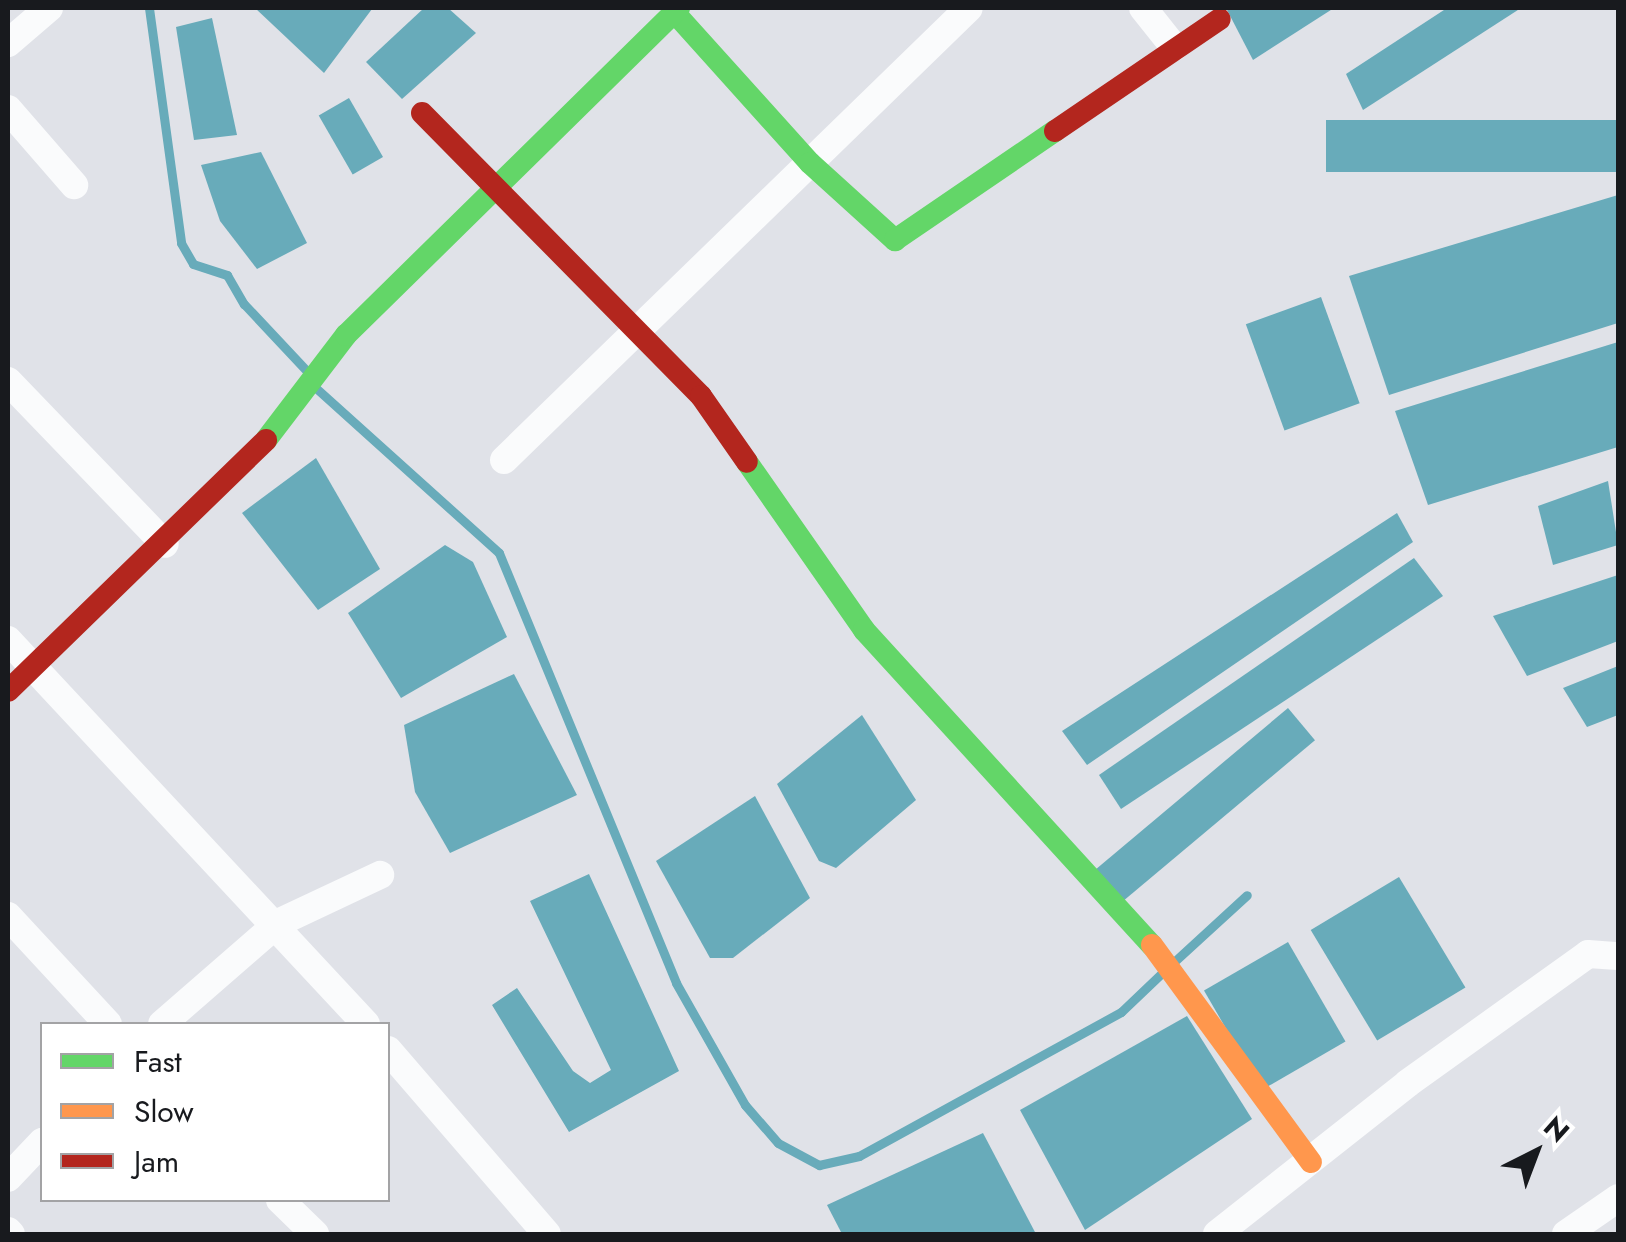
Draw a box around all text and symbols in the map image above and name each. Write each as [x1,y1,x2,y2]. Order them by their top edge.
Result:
legend [40,1022,390,1202]
text: Fast [134,1040,182,1083]
text: Slow [134,1090,194,1133]
north arrow [1486,1102,1586,1202]
text: N [1534,1107,1578,1152]
text: Jam [134,1140,179,1183]

